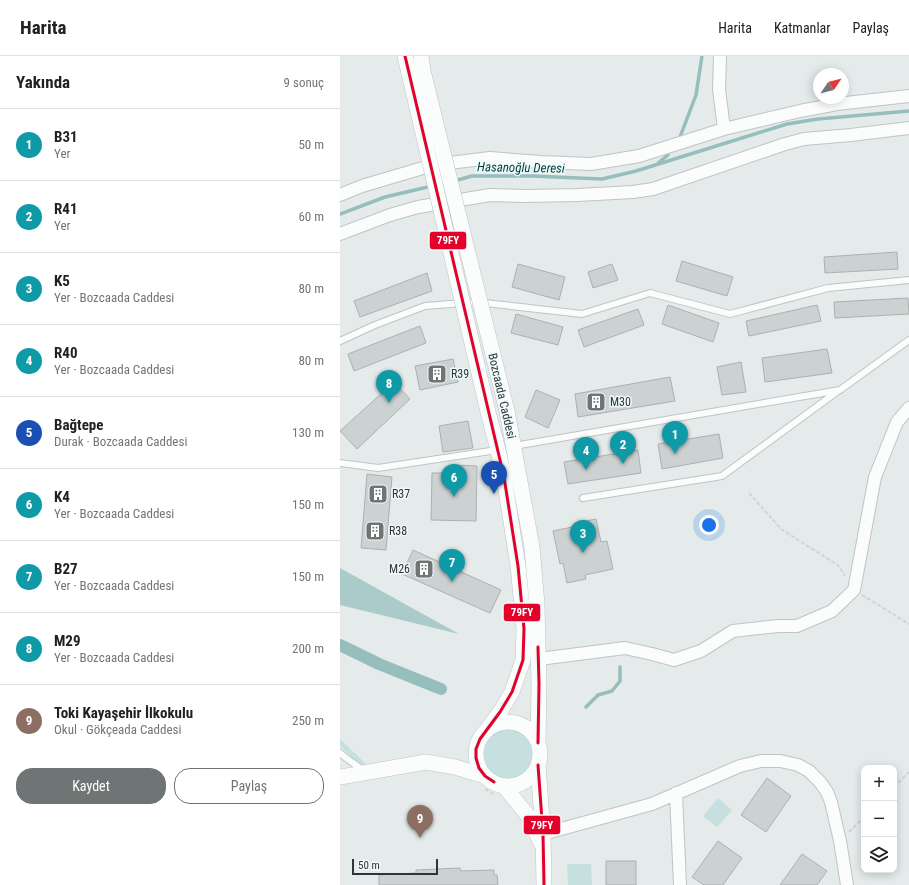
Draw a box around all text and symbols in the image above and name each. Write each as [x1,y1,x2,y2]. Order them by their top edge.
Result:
text: Harita [20,16,66,39]
text: Harita [718,20,752,36]
text: Katmanlar [774,20,831,36]
text: Paylaş [853,20,889,36]
north arrow [813,68,849,104]
text: Yakında [16,72,70,92]
text: 9 sonuç [284,75,324,90]
text: B31 [54,128,78,146]
text: 1 [26,137,32,152]
text: 50 m [298,137,324,152]
text: Yer [54,146,70,161]
water label: Hasanoğlu Deresi [477,159,565,176]
text: R41 [54,200,77,218]
text: 2 [26,209,32,224]
text: 60 m [298,209,324,224]
text: Yer [54,218,70,233]
line badge: 79FY [429,231,467,250]
text: 79FY [437,234,459,247]
text: K5 [54,272,70,290]
text: 3 [26,281,32,296]
text: 80 m [298,281,324,296]
text: Yer · Bozcaada Caddesi [54,290,174,305]
text: R40 [54,344,77,362]
street label: Bozcaada Caddesi [485,352,519,440]
text: 4 [26,353,32,368]
text: 80 m [298,353,324,368]
text: Yer · Bozcaada Caddesi [54,362,174,377]
building icon: R39 [426,363,448,385]
place label: R39 [451,367,469,381]
pin: 8 [376,370,402,403]
building icon: M30 [585,391,607,413]
place label: M30 [610,395,631,409]
text: Bağtepe [54,416,103,434]
pin: 1 [662,421,688,454]
text: 5 [26,425,32,440]
text: 130 m [292,425,324,440]
pin: 2 [610,431,636,464]
text: Durak · Bozcaada Caddesi [54,434,187,449]
pin: 4 [573,437,599,470]
pin: 5 [481,461,507,494]
pin: 6 [441,464,467,497]
building icon: R37 [367,483,389,505]
place label: R37 [392,487,410,501]
text: K4 [54,488,70,506]
text: 6 [26,497,32,512]
text: 150 m [292,497,324,512]
text: Yer · Bozcaada Caddesi [54,506,174,521]
your location [699,515,719,535]
building icon: R38 [364,520,386,542]
pin: 3 [570,520,596,553]
place label: R38 [389,524,407,538]
pin: 7 [439,549,465,582]
building icon: M26 [413,558,435,580]
text: B27 [54,560,78,578]
place label: M26 [389,562,410,576]
text: 7 [26,569,32,584]
text: 150 m [292,569,324,584]
text: Yer · Bozcaada Caddesi [54,578,174,593]
line badge: 79FY [503,603,541,622]
text: 79FY [511,606,533,619]
text: M29 [54,632,81,650]
text: 8 [26,641,32,656]
text: 200 m [292,641,324,656]
text: Yer · Bozcaada Caddesi [54,650,174,665]
text: Toki Kayaşehir İlkokulu [54,704,193,722]
text: 9 [26,713,32,728]
text: 250 m [292,713,324,728]
text: Okul · Gökçeada Caddesi [54,722,182,737]
map controls [861,765,897,873]
button: + [861,765,897,801]
button: Kaydet [16,768,166,804]
button: Paylaş [174,768,324,804]
button: − [861,801,897,837]
pin: 9 [407,805,433,838]
line badge: 79FY [523,815,561,835]
text: 79FY [531,819,553,832]
button: layers [861,837,897,873]
scale bar [352,857,438,876]
text: 50 m [358,859,380,872]

